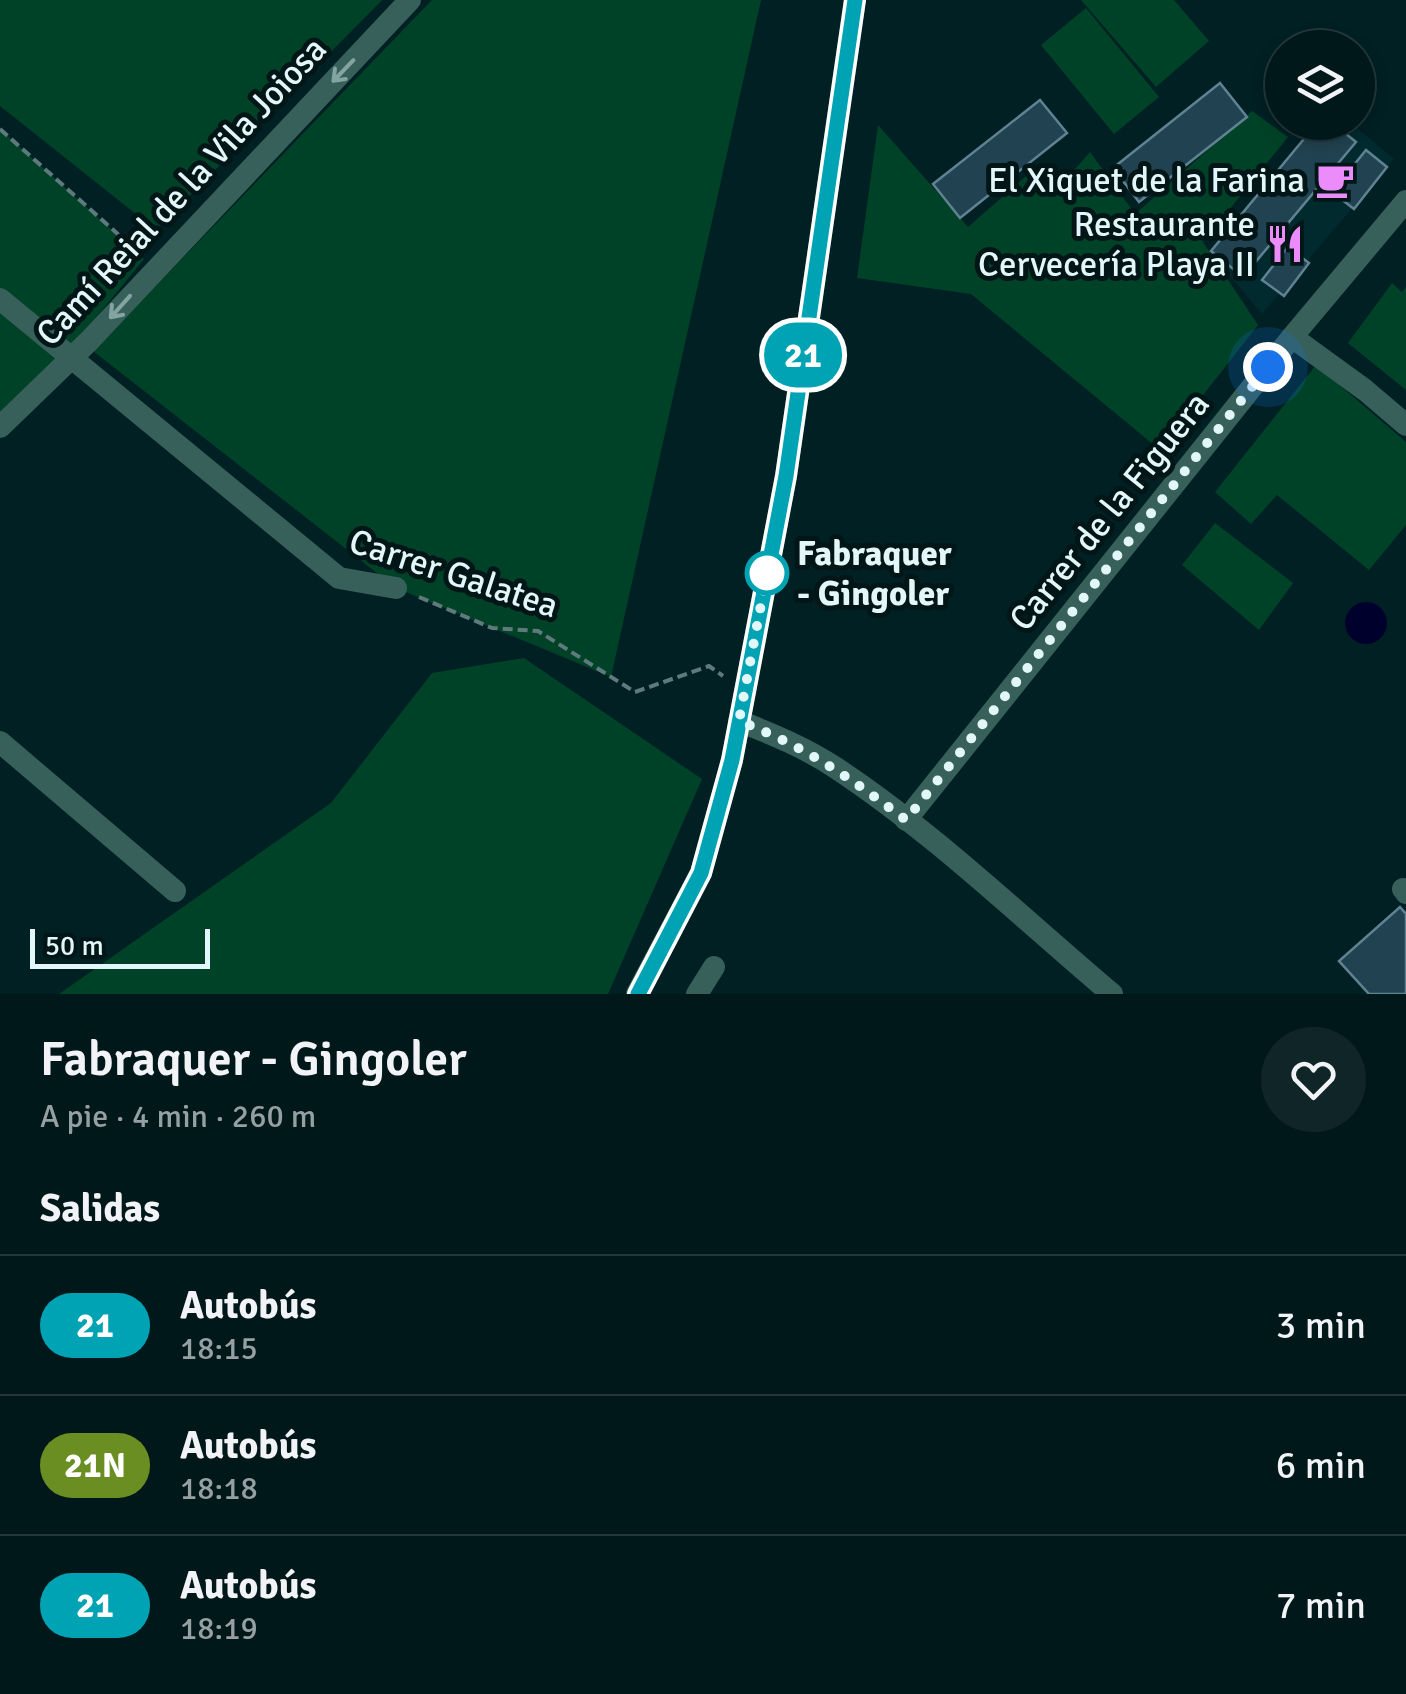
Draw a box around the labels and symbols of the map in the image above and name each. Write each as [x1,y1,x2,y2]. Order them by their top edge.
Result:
street label: Camí Reial de la Vila Joiosa [27,28,336,355]
one-way arrow [331,58,355,82]
place label: El Xiquet de la Farina [988,159,1305,202]
cafe icon: El Xiquet de la Farina [1314,159,1356,201]
place label: Restaurante Cervecería Playa II [978,203,1255,286]
restaurant icon: Restaurante Cervecería Playa II [1264,223,1306,265]
one-way arrow [108,294,131,319]
line badge: 21 [758,322,848,388]
your location [1243,342,1293,392]
street label: Carrer de la Figuera [1000,383,1219,639]
street label: Carrer Galatea [344,520,564,627]
place label: Fabraquer - Gingoler [797,532,952,615]
marker: Fabraquer - Gingoler [746,552,788,594]
scale bar [30,924,210,968]

